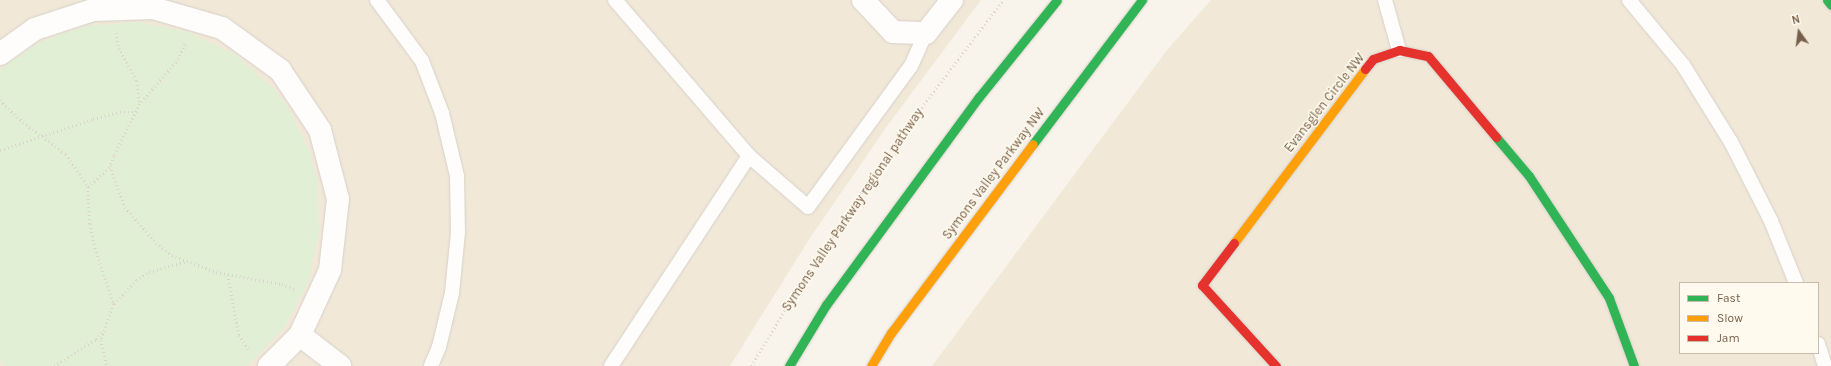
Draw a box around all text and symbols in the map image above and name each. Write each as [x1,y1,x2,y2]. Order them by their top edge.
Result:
north arrow [1779,12,1819,52]
text: N [1791,13,1801,27]
street label: Evansglen Circle NW [1281,50,1369,156]
street label: Symons Valley Parkway regional pathway [779,105,927,315]
street label: Symons Valley Parkway NW [939,105,1049,243]
legend [1679,282,1819,354]
text: Fast [1717,291,1740,305]
text: Slow [1717,311,1743,325]
text: Jam [1717,331,1740,345]

